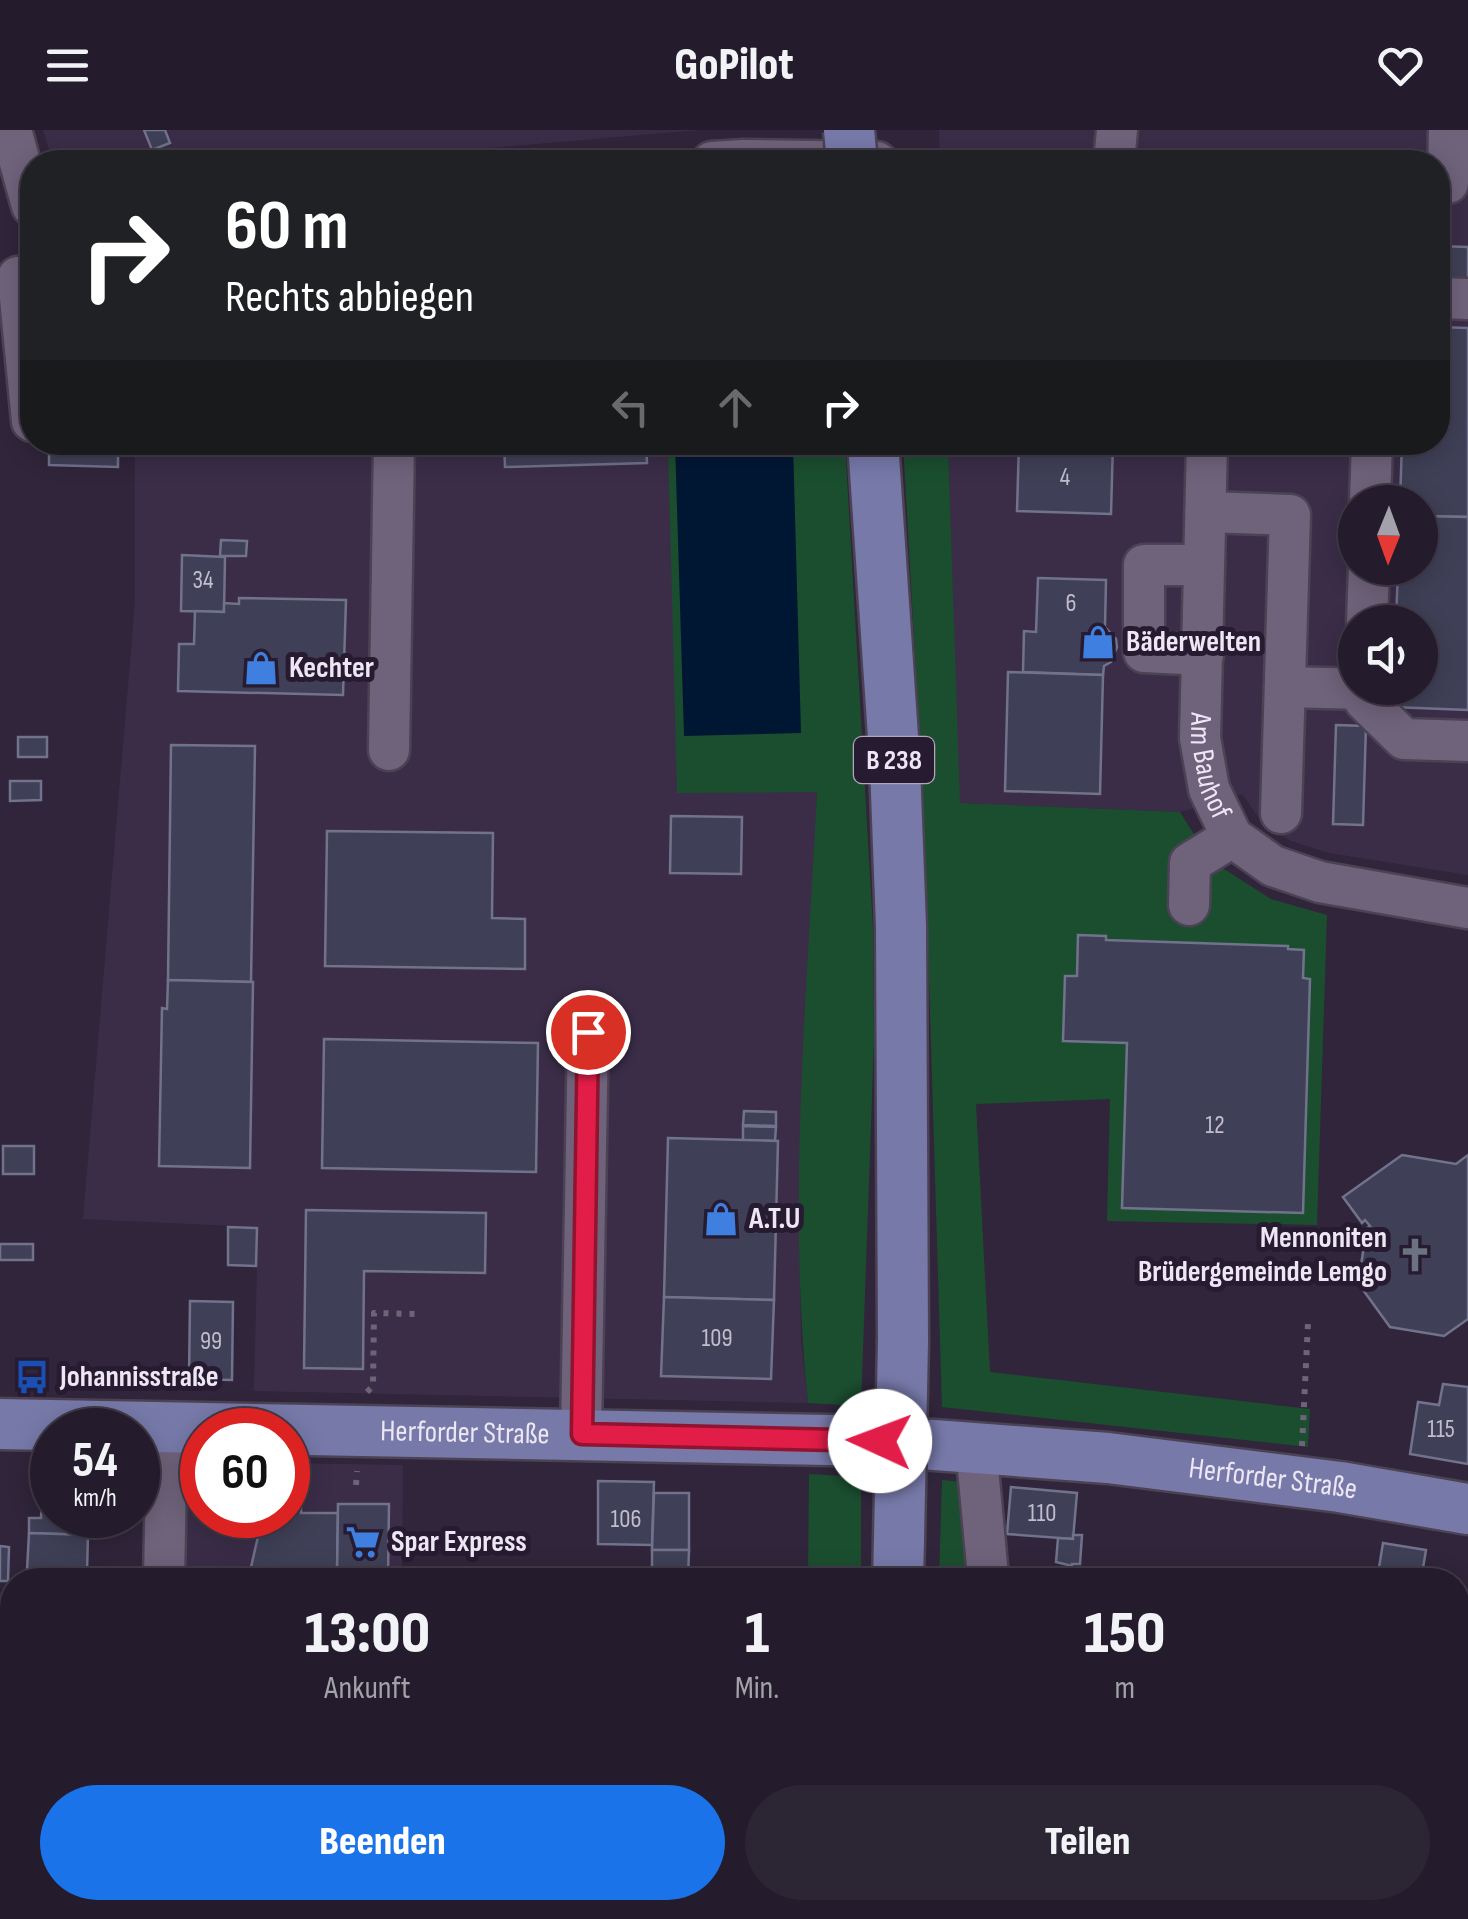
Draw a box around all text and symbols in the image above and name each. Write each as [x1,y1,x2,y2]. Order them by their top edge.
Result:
icon: menu [40,38,95,93]
text: GoPilot [674,38,794,93]
icon: heart [1373,38,1428,93]
text: 60 m [225,185,349,269]
icon: right [60,190,190,320]
text: Rechts abbiegen [225,270,474,325]
icon: left [603,380,658,435]
icon: ahead [708,380,763,435]
icon: right [813,380,868,435]
house number: 4 [1060,462,1070,493]
north arrow [1338,485,1438,585]
map controls [1338,485,1438,705]
house number: 34 [193,565,213,596]
house number: 6 [1066,588,1076,619]
button: sound [1338,605,1438,705]
shop icon: Bäderwelten [1079,623,1117,661]
place label: Bäderwelten [1126,624,1261,660]
shop icon: Kechter [242,649,280,687]
place label: Kechter [289,650,374,686]
street label: Am Bauhof [1182,711,1239,826]
road number: B 238 [854,737,934,783]
pin [546,990,631,1075]
icon: arrive [561,1005,616,1060]
house number: 12 [1205,1110,1225,1141]
shop icon: A.T.U [702,1200,740,1238]
place label: A.T.U [748,1201,800,1237]
place label: Mennoniten Brüdergemeinde Lemgo [1138,1220,1387,1290]
church icon: Mennoniten Brüdergemeinde Lemgo [1396,1236,1434,1274]
house number: 109 [702,1323,732,1354]
house number: 99 [200,1326,222,1357]
bus stop icon: Johannisstraße [13,1358,51,1396]
place label: Johannisstraße [59,1359,219,1395]
position arrow [828,1389,932,1493]
speed limit sign: 60 [180,1408,310,1538]
street label: Herforder Straße [380,1413,550,1453]
house number: 115 [1427,1414,1455,1445]
text: 54 [72,1431,118,1491]
street label: Herforder Straße [1187,1450,1360,1508]
text: km/h [73,1483,117,1514]
house number: 110 [1028,1498,1056,1529]
house number: 106 [611,1504,641,1535]
supermarket icon: Spar Express [344,1523,382,1561]
place label: Spar Express [391,1524,527,1560]
text: 13:00 [305,1598,430,1670]
text: 1 [745,1598,769,1670]
text: 150 [1084,1598,1165,1670]
text: Ankunft [324,1669,410,1708]
text: Min. [735,1669,779,1708]
text: m [1114,1669,1135,1708]
button: Beenden [40,1785,725,1900]
button: Teilen [745,1785,1430,1900]

